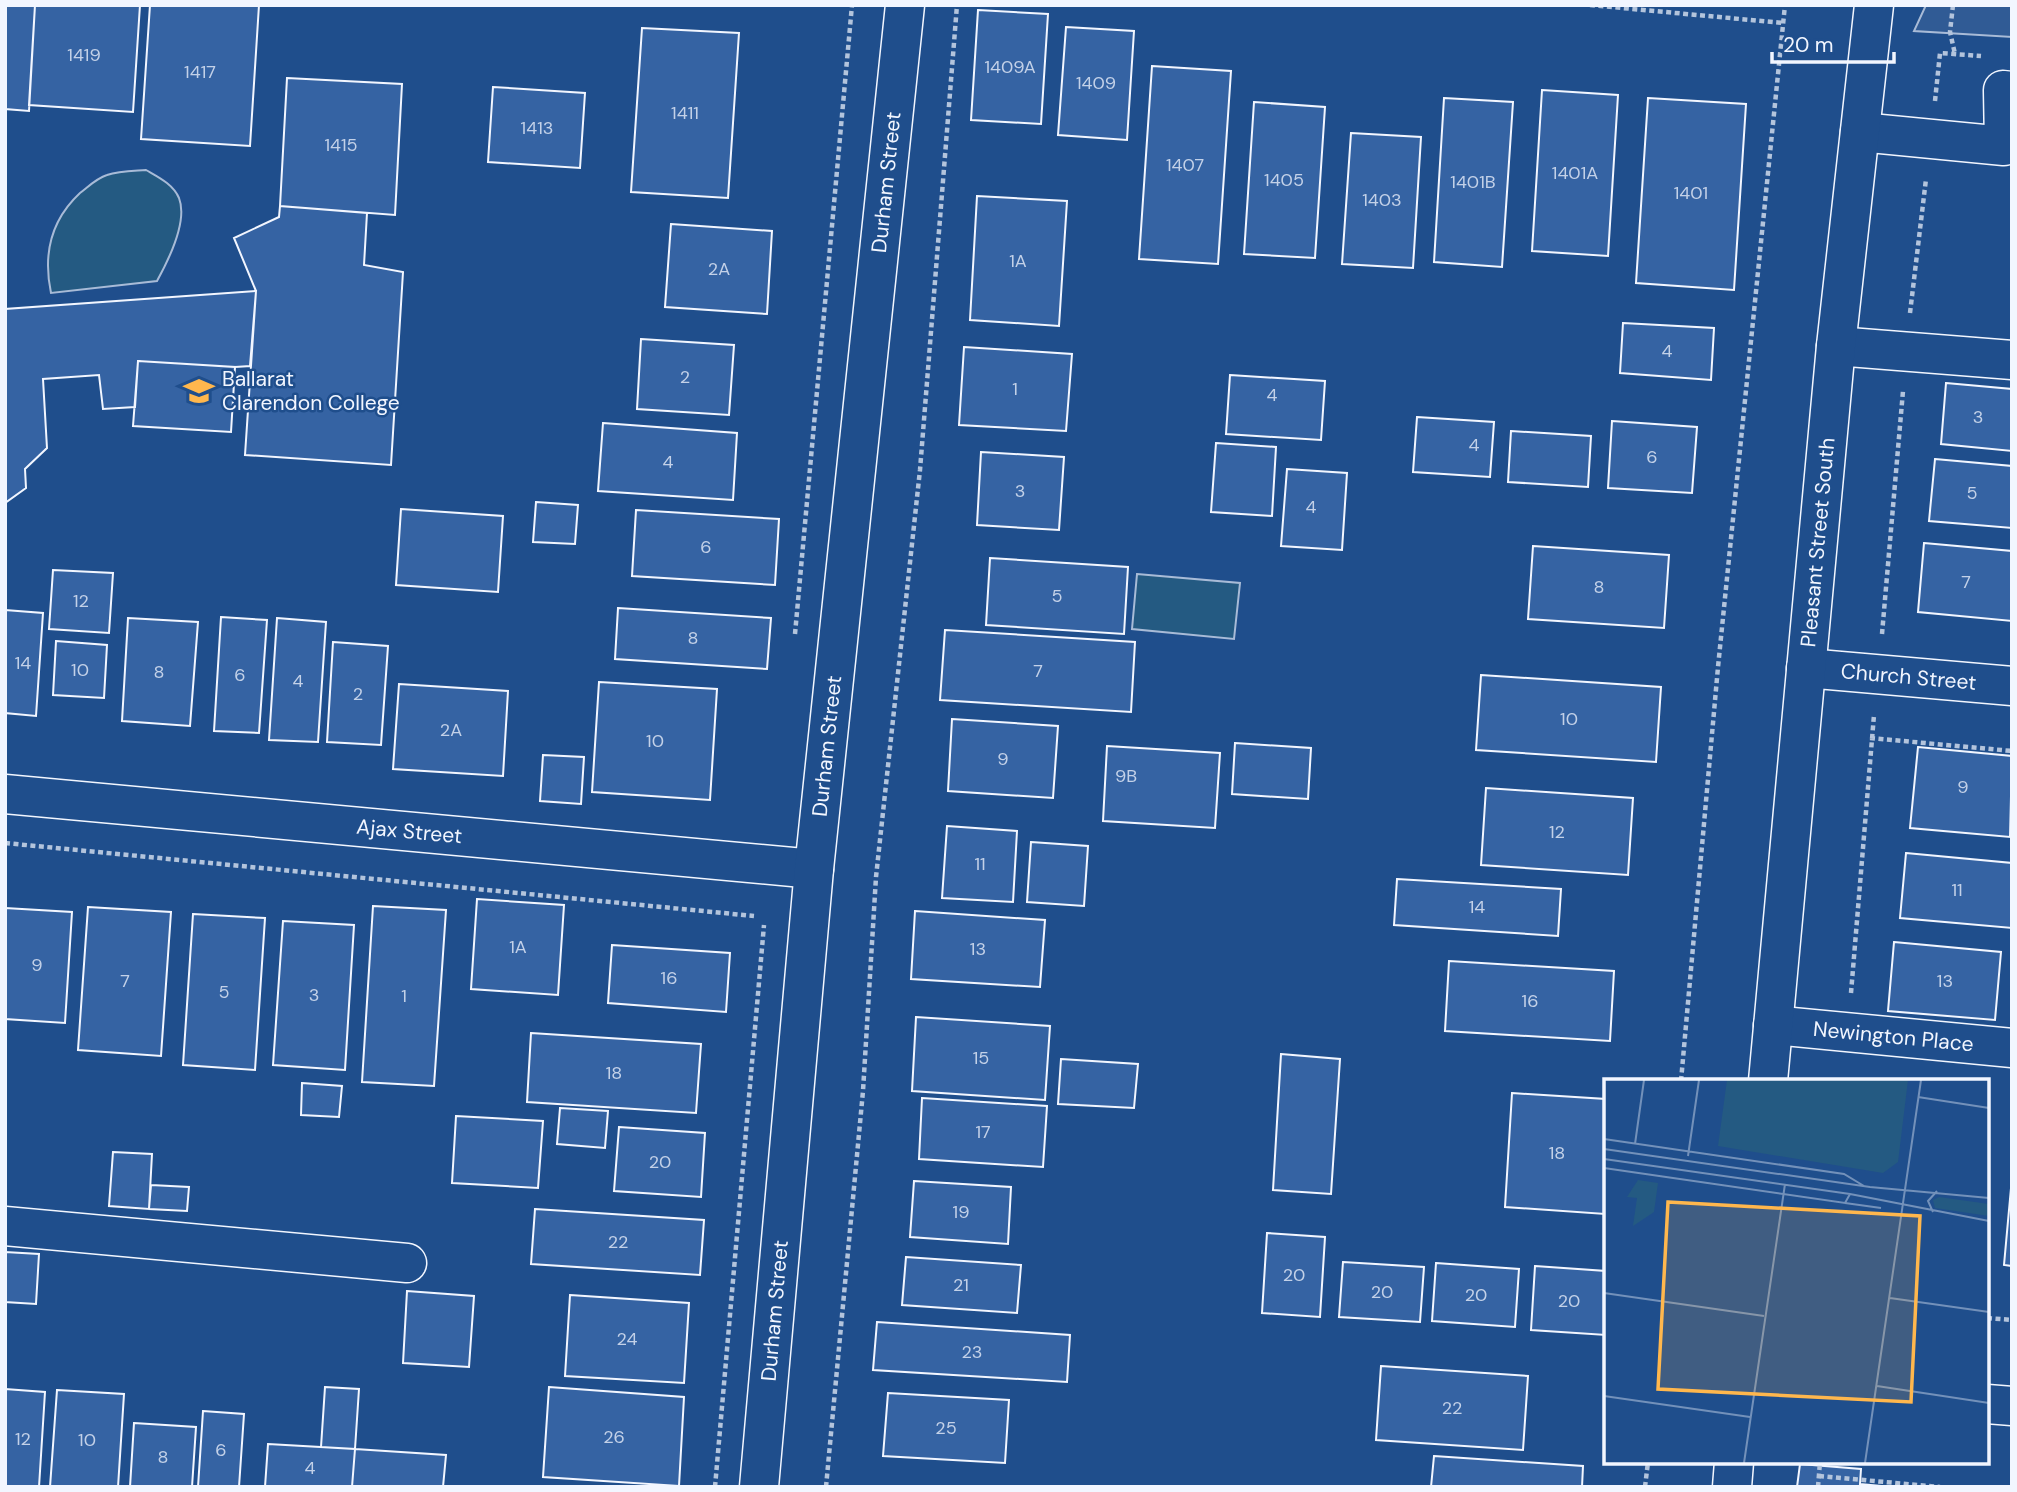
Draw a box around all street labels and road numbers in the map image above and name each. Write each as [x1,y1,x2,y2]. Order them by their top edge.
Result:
street label: Durham Street [865,110,908,254]
street label: Pleasant Street South [1794,436,1841,648]
street label: Church Street [1840,657,1977,697]
street label: Durham Street [806,674,848,818]
street label: Ajax Street [355,813,463,850]
street label: Newington Place [1812,1015,1975,1058]
street label: Durham Street [754,1239,795,1382]

